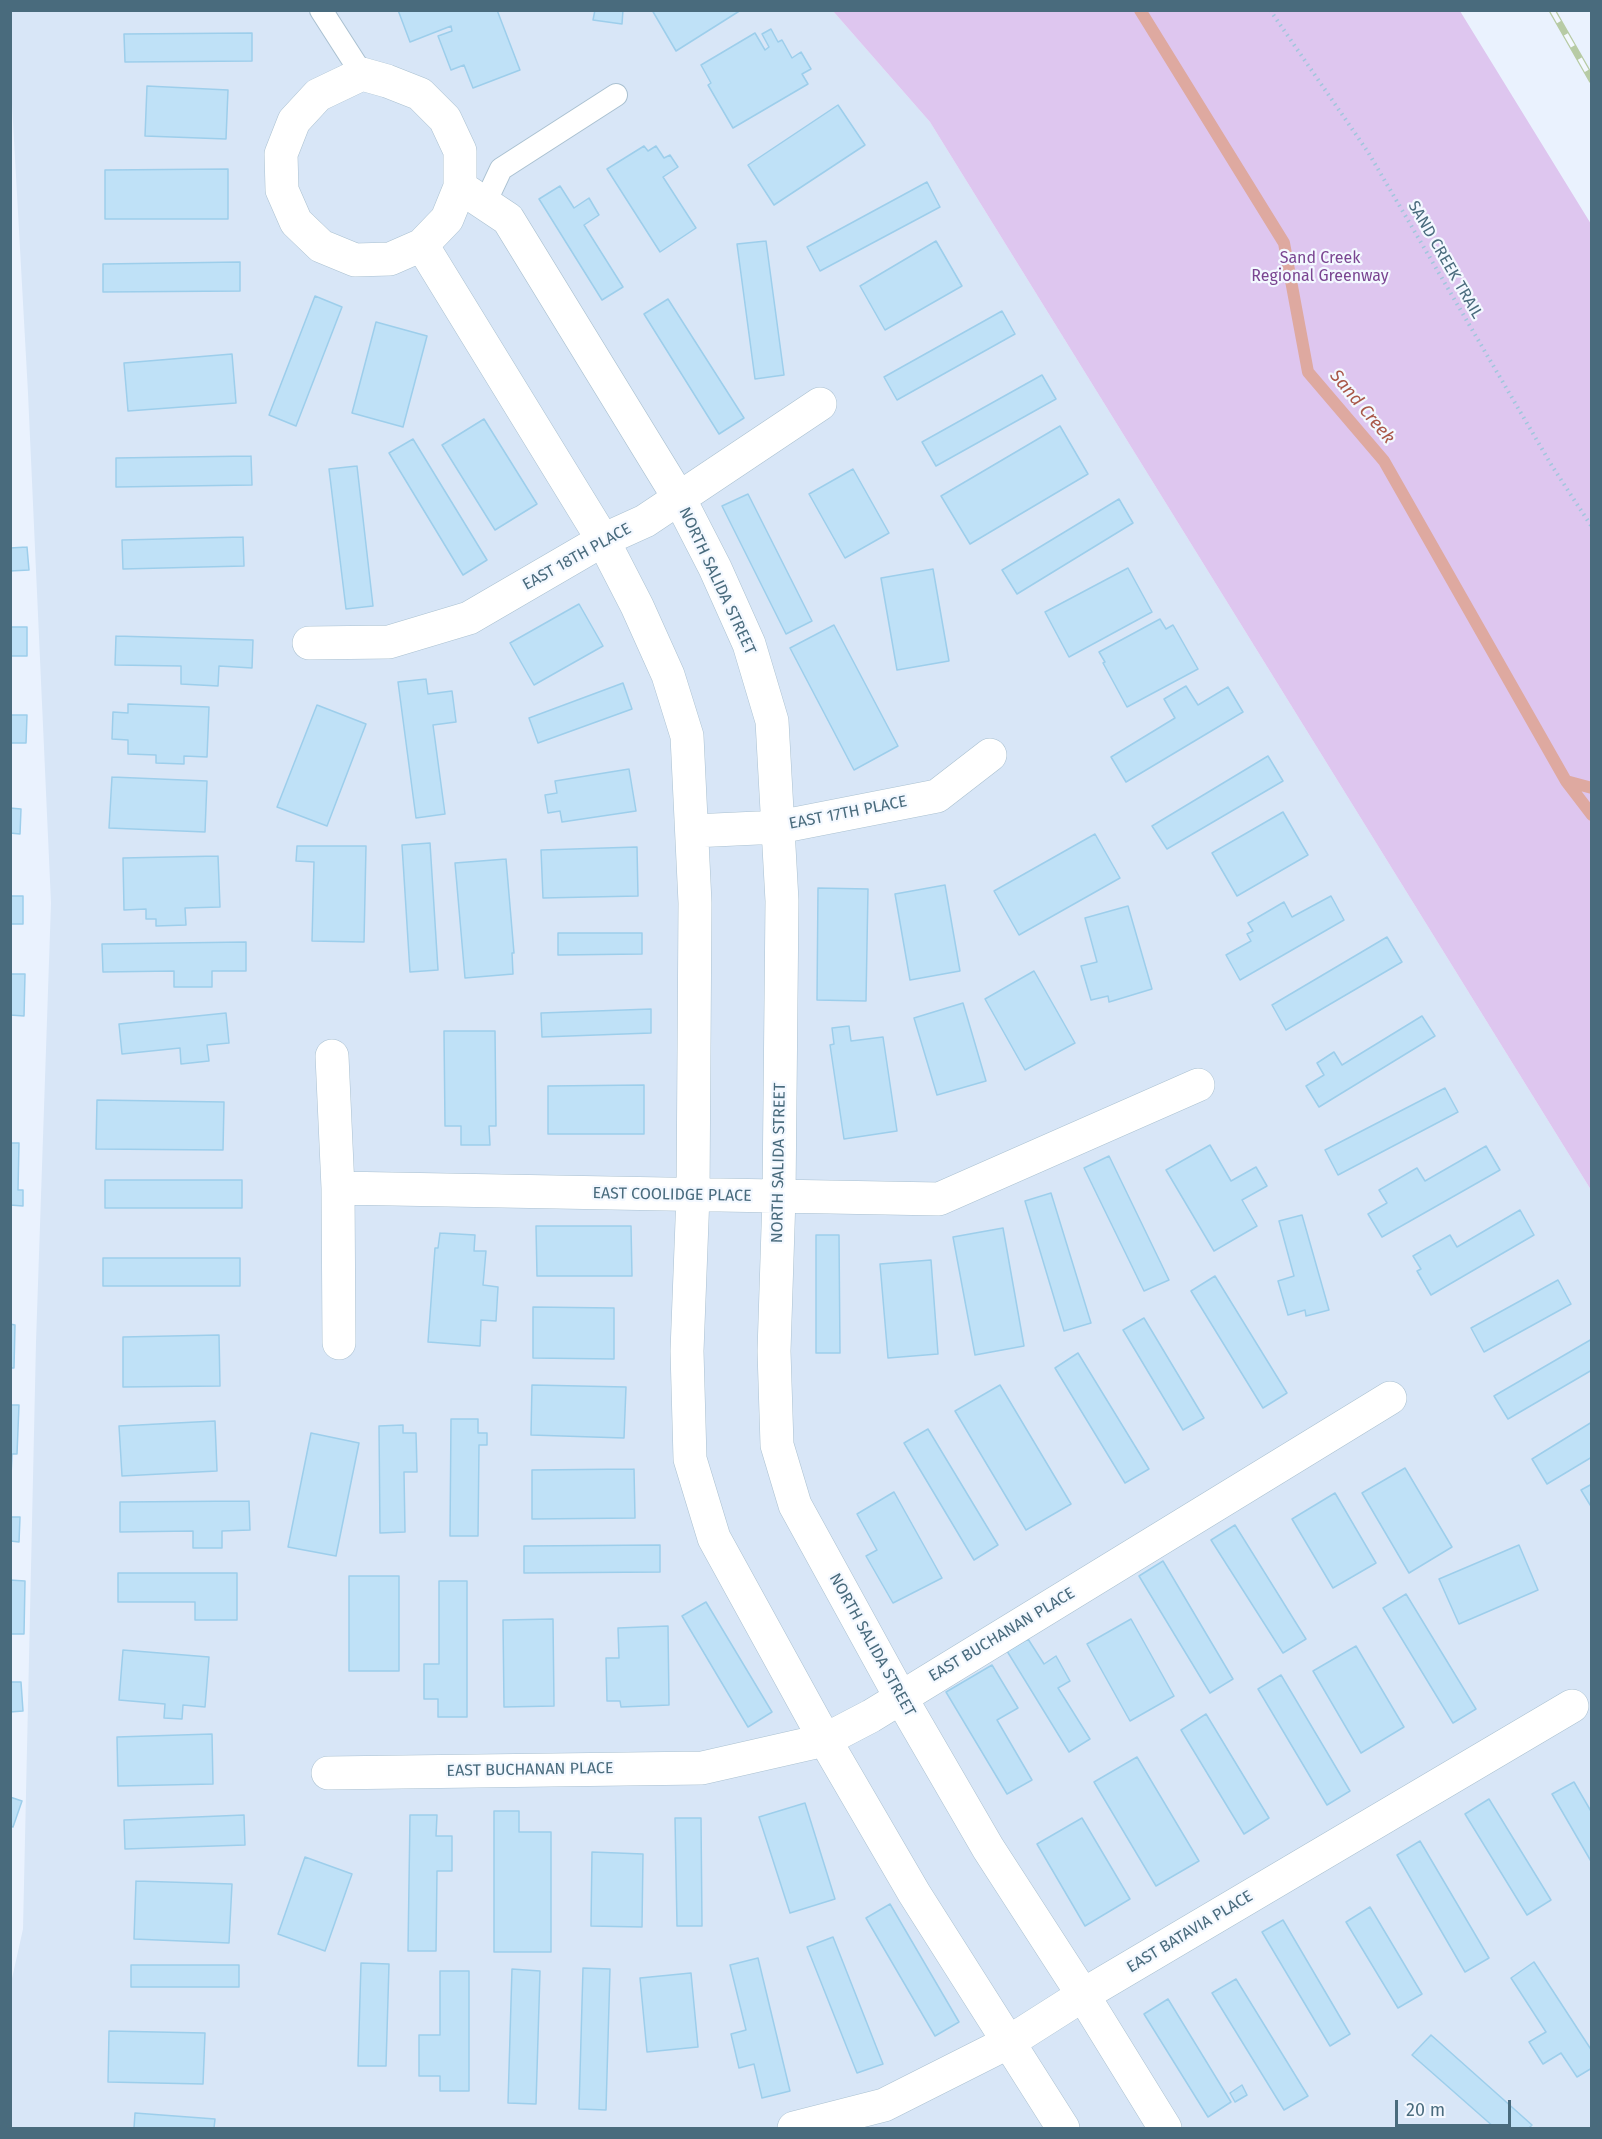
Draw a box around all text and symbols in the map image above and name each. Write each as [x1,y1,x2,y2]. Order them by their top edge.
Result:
street label: SAND CREEK TRAIL [1404,198,1486,322]
park label: Sand Creek Regional Greenway [1251,249,1389,287]
water label: Sand Creek [1325,366,1399,448]
street label: NORTH SALIDA STREET [674,504,760,658]
street label: EAST 18TH PLACE [519,519,635,595]
street label: EAST 17TH PLACE [787,792,909,834]
street label: NORTH SALIDA STREET [768,1083,790,1243]
street label: EAST COOLIDGE PLACE [592,1184,752,1206]
street label: NORTH SALIDA STREET [825,1570,919,1720]
street label: EAST BUCHANAN PLACE [925,1584,1079,1686]
street label: EAST BUCHANAN PLACE [446,1759,614,1781]
street label: EAST BATAVIA PLACE [1123,1887,1257,1977]
scale bar [1398,2088,1514,2126]
text: 20 m [1406,2099,1445,2121]

